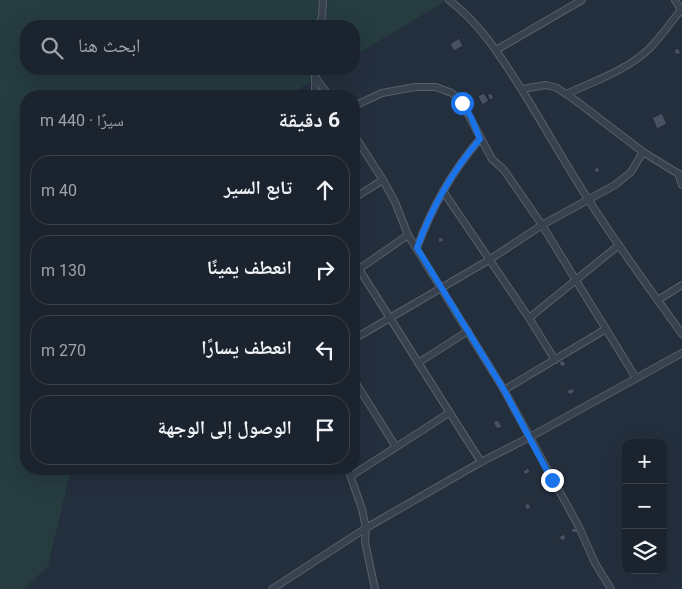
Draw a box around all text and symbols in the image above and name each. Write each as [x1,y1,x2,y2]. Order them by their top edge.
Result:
search box [20,20,360,75]
icon: search [38,34,66,62]
text: ابحث هنا [78,34,141,57]
route start [451,92,474,115]
text: 6 دقيقة [279,108,340,132]
text: سيرًا · 440 m [40,111,124,130]
text: تابع السير [224,176,292,199]
icon: ahead [311,176,339,204]
text: 40 m [41,181,77,200]
text: انعطف يمينًا [207,256,292,279]
icon: right [311,256,339,284]
text: 130 m [41,261,86,280]
text: انعطف يسارًا [201,336,292,359]
icon: left [311,336,339,364]
text: 270 m [41,341,86,360]
text: الوصول إلى الوجهة [158,416,292,439]
icon: arrive [311,416,339,444]
map controls [622,439,667,574]
button: + [622,439,667,484]
route end [541,469,564,492]
button: − [622,484,667,529]
button: layers [622,529,667,574]

